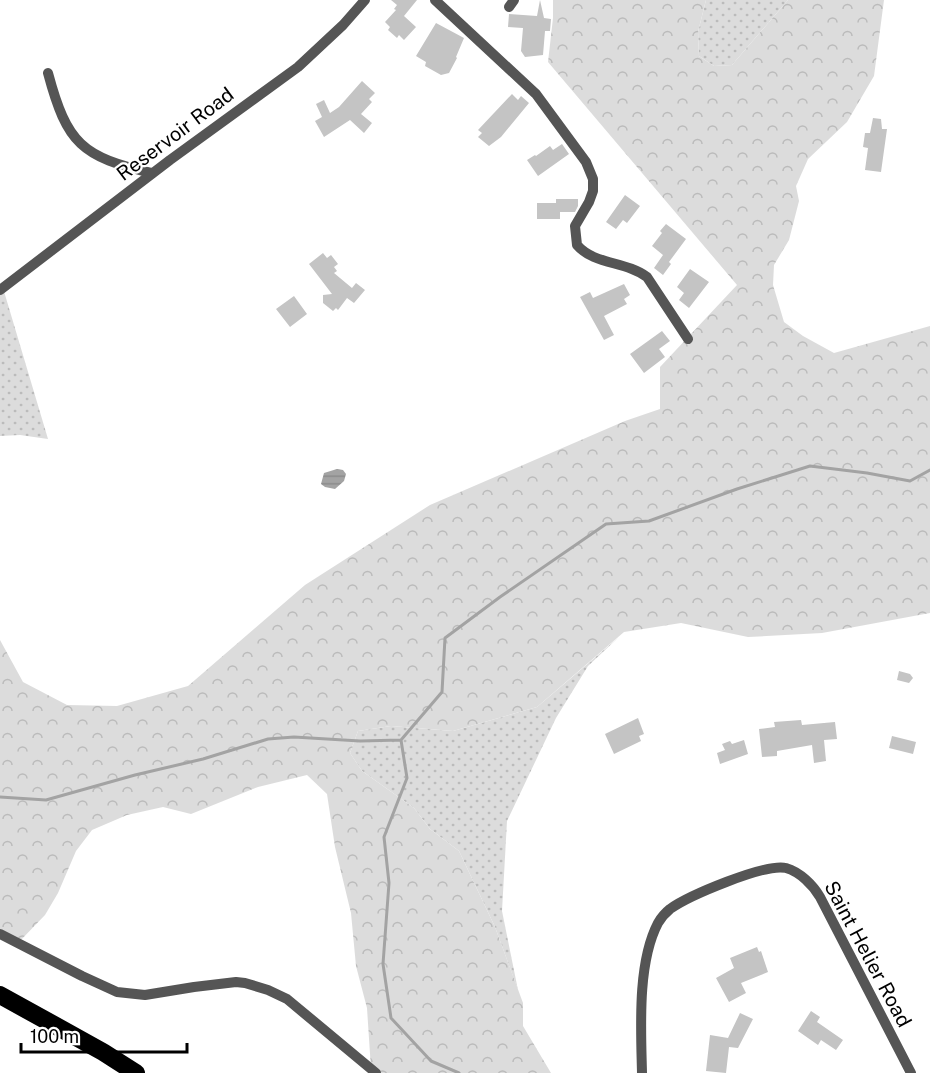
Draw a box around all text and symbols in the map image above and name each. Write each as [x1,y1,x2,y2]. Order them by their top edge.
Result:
street label: Reservoir Road [112,82,238,186]
street label: Saint Helier Road [819,877,917,1031]
scale bar [21,1016,188,1054]
text: 100 m [30,1026,79,1047]

